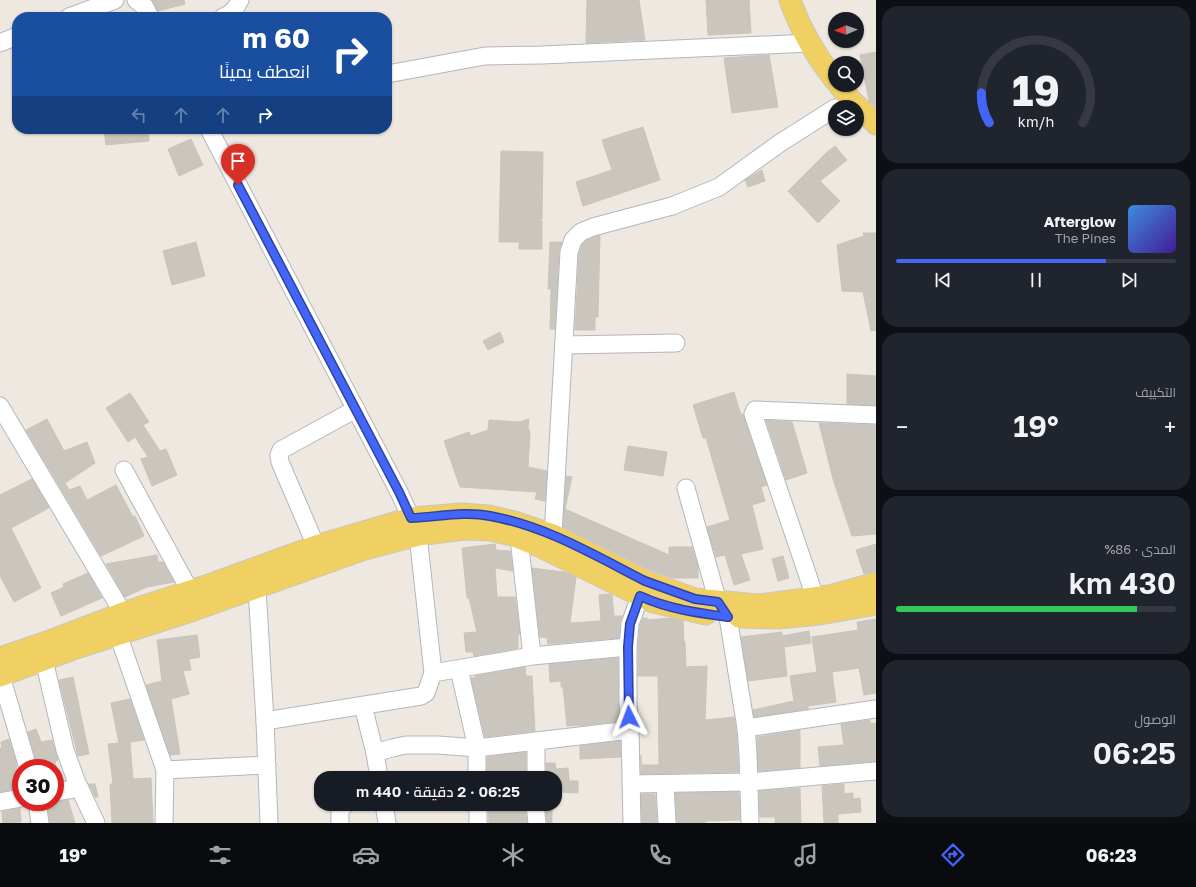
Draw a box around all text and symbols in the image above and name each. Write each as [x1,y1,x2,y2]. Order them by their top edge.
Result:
north arrow [828,12,864,48]
map controls [828,12,864,136]
text: 60 m [242,21,310,54]
icon: right [324,28,376,80]
button: search [828,56,864,92]
text: انعطف يمينًا [219,60,310,82]
text: 19 [1012,65,1060,115]
button: layers [828,100,864,136]
icon: left [128,104,150,126]
icon: ahead [170,104,192,126]
icon: ahead [212,104,234,126]
icon: right [254,104,276,126]
text: km/h [1018,112,1054,129]
pin [221,144,255,185]
icon: arrive [227,150,249,172]
text: Afterglow [1044,212,1116,230]
text: The Pines [1055,230,1116,246]
icon: previous [932,269,954,291]
icon: pause [1025,269,1047,291]
icon: next [1118,269,1140,291]
text: التكييف [1135,384,1176,400]
text: 19° [1013,408,1059,444]
text: − [896,413,908,440]
text: + [1164,413,1176,440]
text: المدى · 86% [1104,541,1176,557]
text: 430 km [1069,565,1176,601]
position arrow [608,696,650,738]
text: الوصول [1135,711,1176,727]
text: 06:25 [1093,735,1176,771]
speed limit sign: 30 [12,759,64,811]
text: 06:25 · 2 دقيقة · 440 m [356,782,520,800]
icon: filters [206,841,234,869]
icon: car [352,841,380,869]
icon: climate [499,841,527,869]
icon: phone [646,841,674,869]
icon: music [792,841,820,869]
icon: directions [939,841,967,869]
text: 19° [59,844,87,866]
text: 06:23 [1086,844,1137,866]

